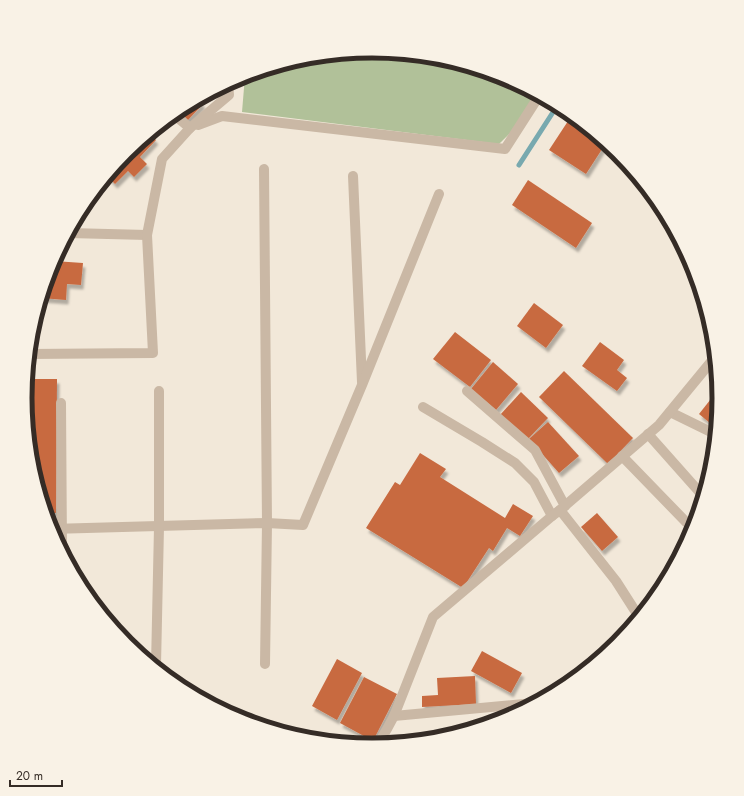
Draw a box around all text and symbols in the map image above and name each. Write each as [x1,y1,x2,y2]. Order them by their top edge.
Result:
scale bar [10,762,62,788]
text: 20 m [16,767,43,785]

